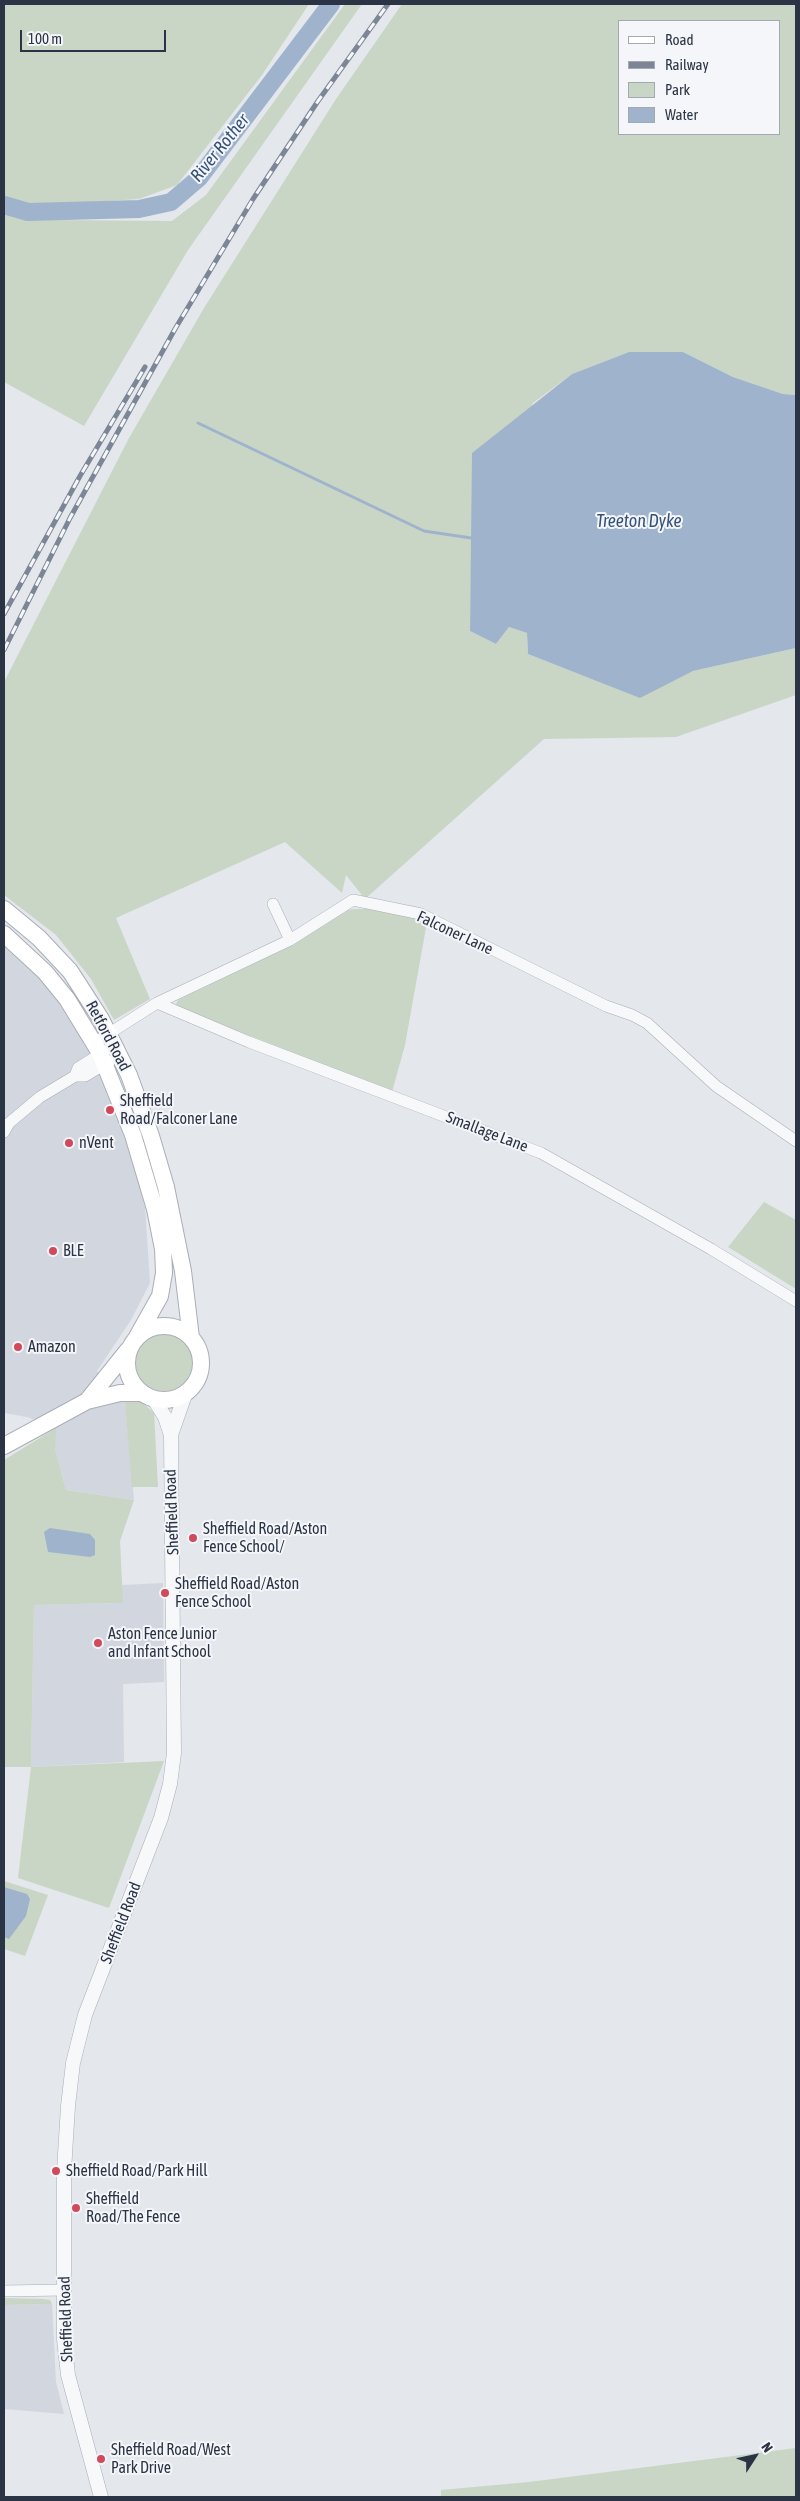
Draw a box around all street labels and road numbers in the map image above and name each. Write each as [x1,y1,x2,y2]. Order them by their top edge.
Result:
street label: Falconer Lane [414,907,496,959]
street label: Retford Road [81,998,135,1074]
street label: Smallage Lane [443,1108,531,1156]
street label: Sheffield Road [161,1469,183,1555]
street label: Sheffield Road [97,1880,145,1966]
street label: Sheffield Road [55,2276,77,2362]

